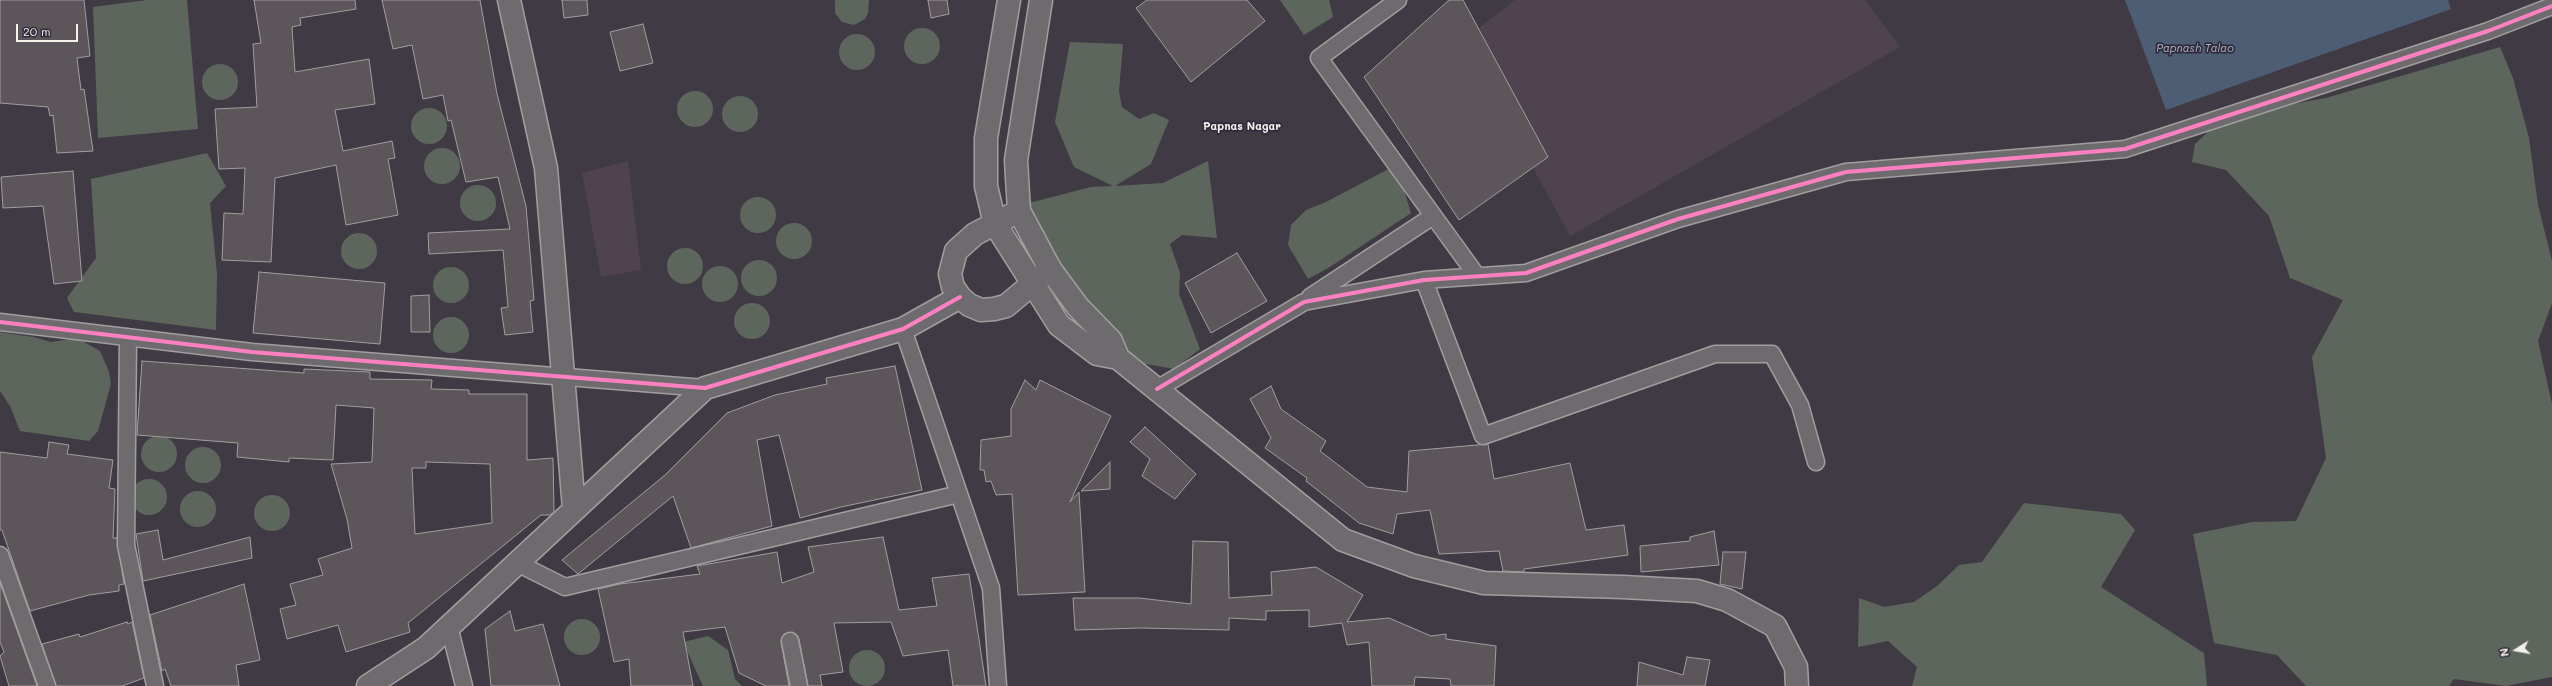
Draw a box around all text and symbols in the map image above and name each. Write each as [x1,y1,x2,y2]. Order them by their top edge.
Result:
scale bar [18,16,80,42]
text: 20 m [23,23,51,39]
water label: Papnash Talao [2156,42,2234,56]
district label: Papnas Nagar [1203,120,1281,134]
north arrow [2496,630,2536,670]
text: N [2496,647,2512,658]

